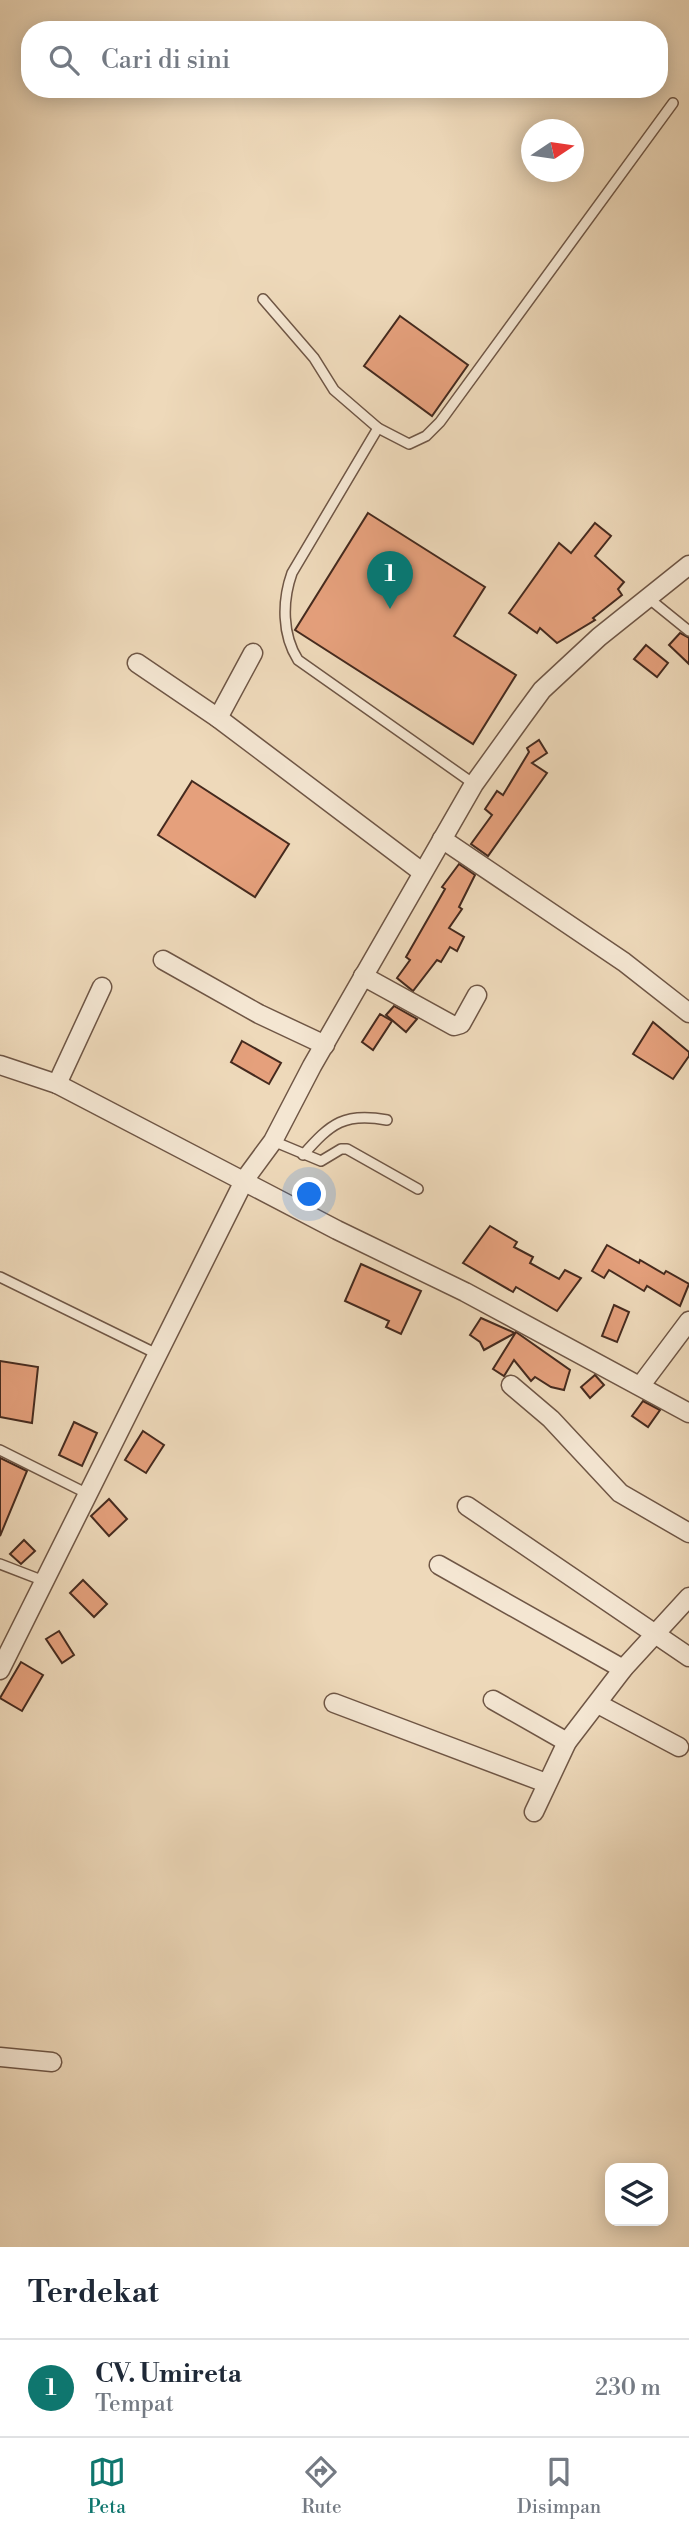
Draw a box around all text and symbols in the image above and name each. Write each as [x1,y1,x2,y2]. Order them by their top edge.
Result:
search box [21,21,668,98]
icon: search [45,41,83,79]
text: Cari di sini [101,44,230,76]
north arrow [521,119,584,182]
pin: 1 [367,551,413,609]
your location [292,1177,326,1211]
map controls [605,2163,668,2226]
button: layers [605,2163,668,2226]
text: Terdekat [28,2274,159,2312]
text: CV. Umireta [95,2358,242,2390]
text: 1 [45,2374,57,2402]
text: 230 m [595,2374,661,2402]
text: Tempat [95,2390,174,2418]
tab: Peta [88,2453,126,2519]
tab: Rute [301,2453,342,2519]
tab: Disimpan [517,2453,601,2519]

